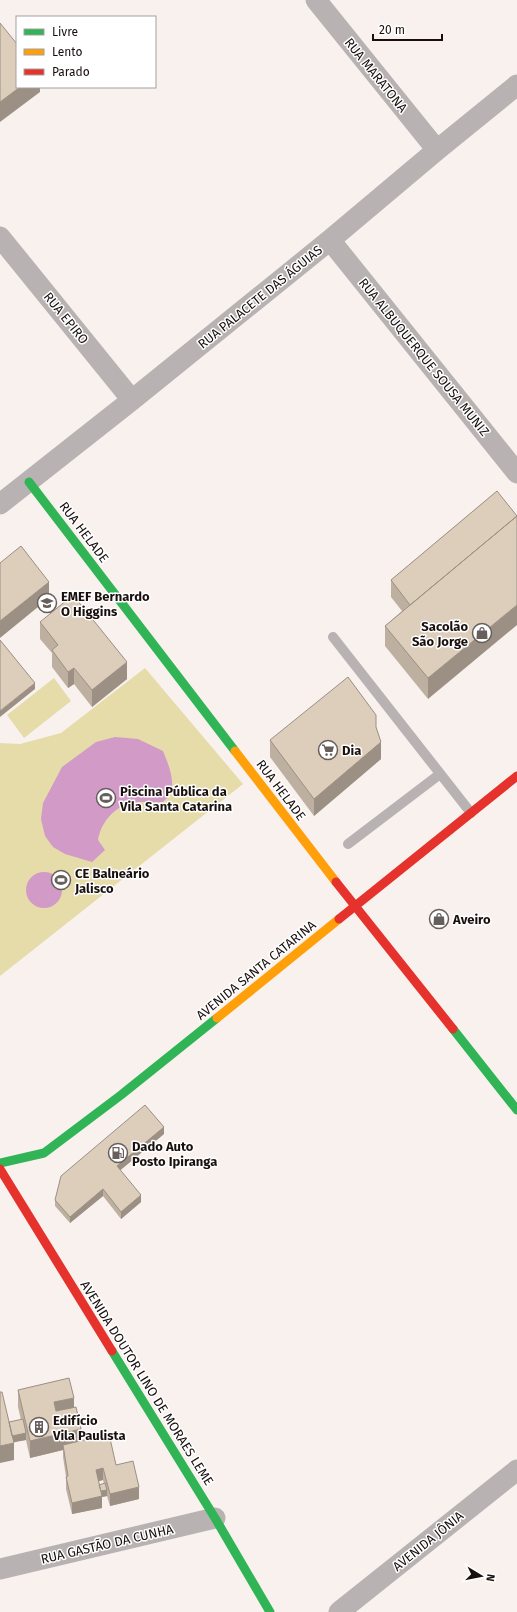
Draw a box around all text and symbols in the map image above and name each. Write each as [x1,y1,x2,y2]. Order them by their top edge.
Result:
legend [16,16,156,88]
scale bar [373,16,442,42]
text: 20 m [379,23,405,37]
text: Livre [52,25,78,39]
street label: RUA MARATONA [342,35,411,115]
text: Lento [52,45,82,59]
text: Parado [52,65,90,79]
street label: RUA PALACETE DAS ÁGUIAS [195,242,325,352]
street label: RUA ALBUQUERQUE SOUSA MUNIZ [356,275,492,439]
street label: RUA EPIRO [41,289,91,347]
street label: RUA HELADE [56,499,112,565]
place label: EMEF Bernardo O Higgins [61,589,150,619]
school or university icon: EMEF Bernardo O Higgins [36,592,58,614]
place label: Sacolão São Jorge [412,619,468,649]
shop icon: Sacolão São Jorge [471,622,493,644]
supermarket icon: Dia [317,739,339,761]
place label: Dia [342,743,361,758]
street label: RUA HELADE [253,757,309,823]
place label: Piscina Pública da Vila Santa Catarina [119,784,232,814]
sports icon: Piscina Pública da Vila Santa Catarina [95,787,117,809]
place label: CE Balneário Jalisco [74,866,150,896]
sports icon: CE Balneário Jalisco [50,869,72,891]
shop icon: Aveiro [428,908,450,930]
place label: Aveiro [452,912,491,927]
street label: AVENIDA SANTA CATARINA [193,917,319,1023]
place label: Dado Auto Posto Ipiranga [132,1139,217,1169]
fuel station icon: Dado Auto Posto Ipiranga [107,1142,129,1164]
street label: AVENIDA DOUTOR LINO DE MORAES LEME [77,1278,217,1488]
place label: Edifício Vila Paulista [52,1413,126,1443]
building icon: Edifício Vila Paulista [28,1416,50,1438]
street label: AVENIDA JÔNIA [390,1508,467,1574]
street label: RUA GASTÃO DA CUNHA [39,1521,175,1567]
north arrow [461,1556,501,1596]
text: N [483,1573,497,1582]

